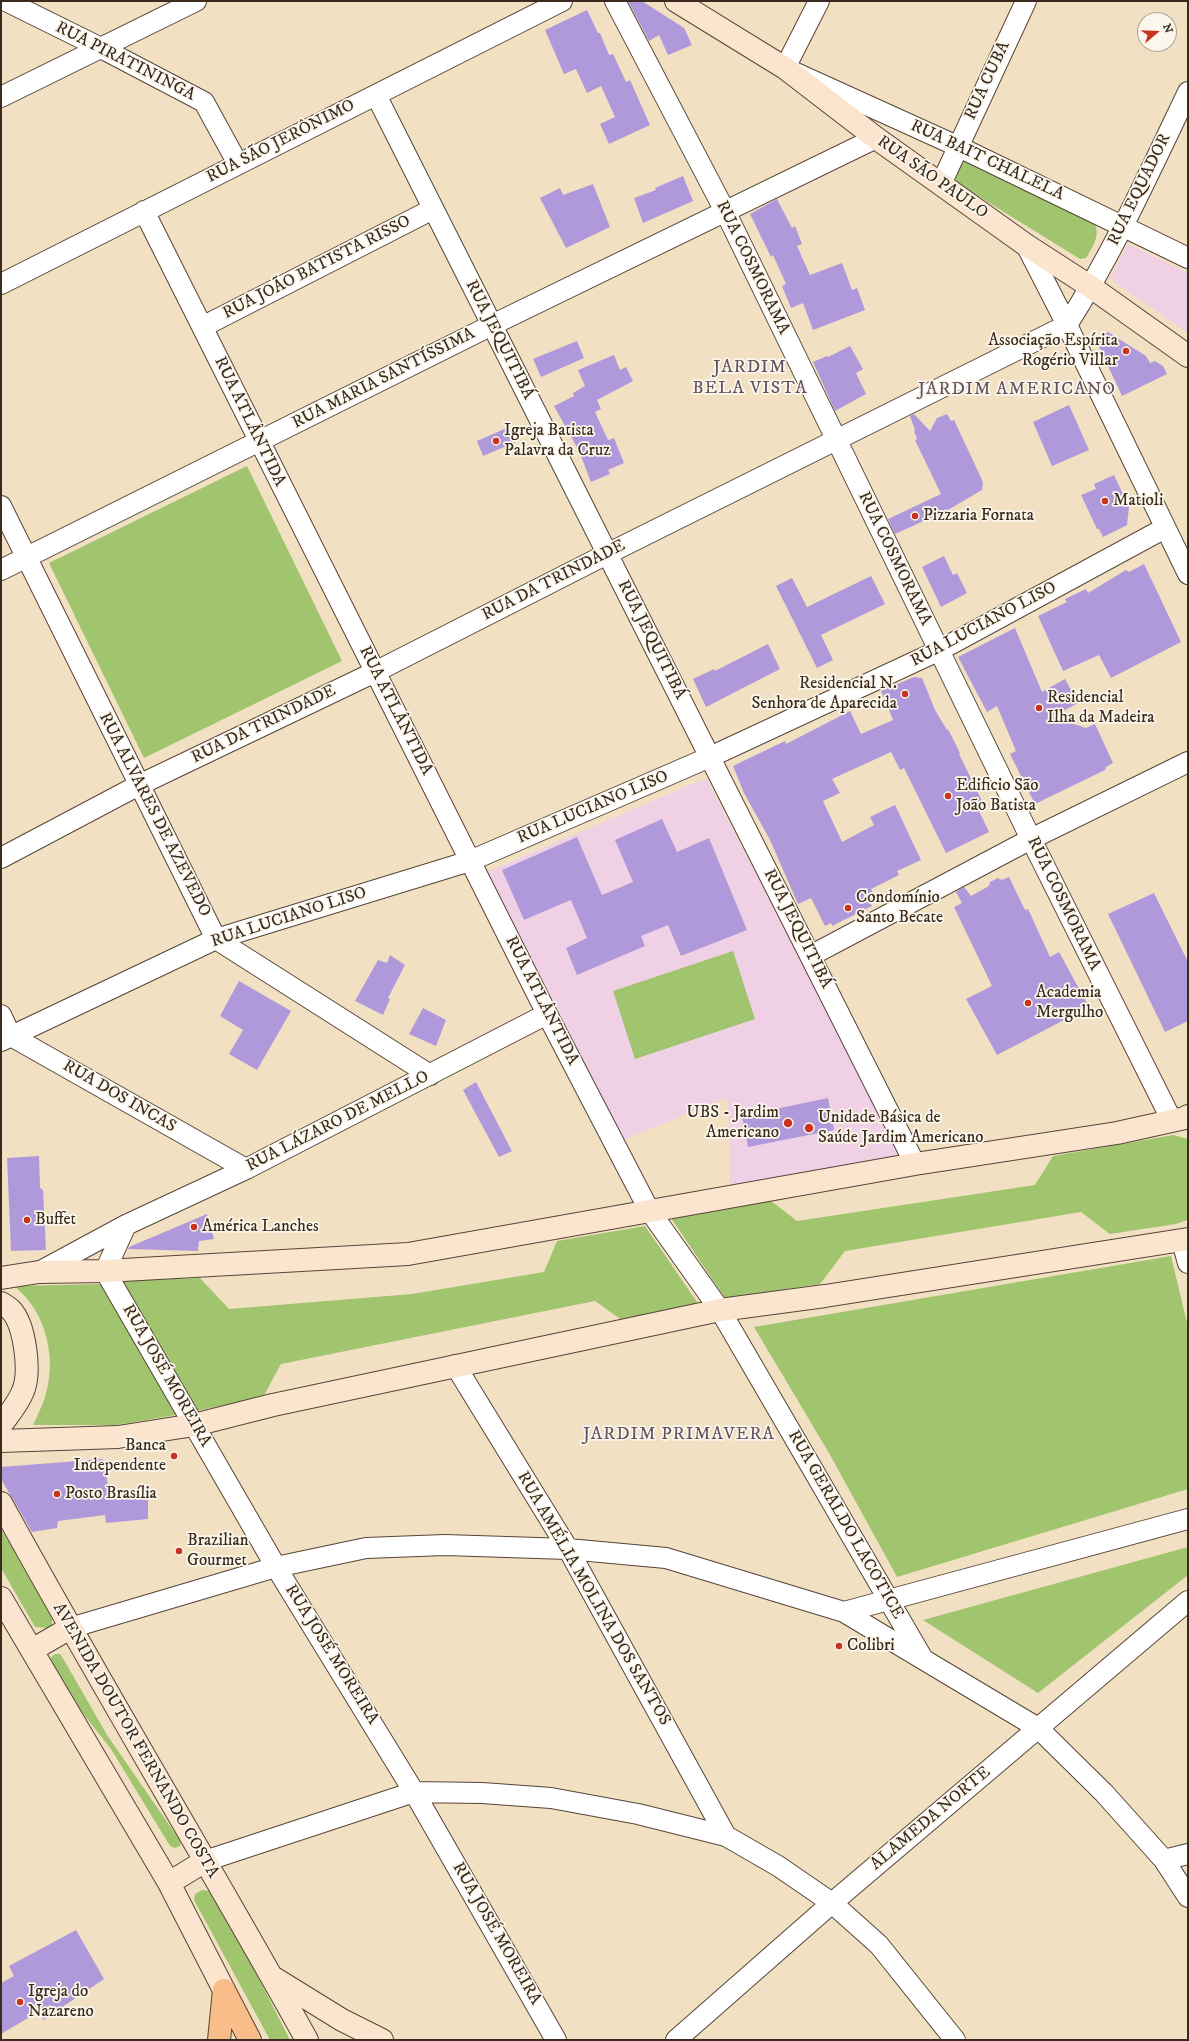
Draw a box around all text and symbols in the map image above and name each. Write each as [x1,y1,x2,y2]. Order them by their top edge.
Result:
north arrow [1137,12,1177,52]
street label: RUA PIRATININGA [52,18,198,106]
text: N [1159,22,1175,35]
street label: RUA CUBA [961,39,1015,123]
street label: RUA SÃO JERÔNIMO [203,96,359,188]
street label: RUA BAIT CHALELA [907,116,1067,206]
street label: RUA EQUADOR [1104,131,1176,249]
street label: RUA SÃO PAULO [873,132,991,224]
street label: RUA COSMORAMA [711,198,793,338]
street label: RUA JOÃO BATISTA RISSO [220,212,414,324]
street label: RUA JEQUITIBÁ [460,277,538,403]
street label: RUA MARIA SANTÍSSIMA [289,324,479,434]
place label: Associação Espírita Rogério Villar [988,331,1118,371]
marker: Associação Espírita Rogério Villar [1121,346,1131,356]
street label: RUA ATLÂNTIDA [209,354,289,490]
district label: JARDIM BELA VISTA [692,357,808,400]
district label: JARDIM AMERICANO [918,379,1116,401]
place label: Igreja Batista Palavra da Cruz [504,421,611,461]
marker: Igreja Batista Palavra da Cruz [491,436,501,446]
street label: RUA COSMORAMA [853,489,935,629]
place label: Matioli [1113,491,1163,511]
marker: Matioli [1100,496,1110,506]
place label: Pizzaria Fornata [923,506,1034,526]
marker: Pizzaria Fornata [910,511,920,521]
street label: RUA DA TRINDADE [479,536,629,626]
street label: RUA JEQUITIBÁ [612,577,690,703]
street label: RUA LUCIANO LISO [908,578,1060,672]
street label: RUA ATLÂNTIDA [354,643,436,779]
place label: Residencial N. Senhora de Aparecida [751,674,897,714]
street label: RUA DA TRINDADE [188,681,340,769]
place label: Residencial Ilha da Madeira [1047,688,1154,728]
marker: Residencial N. Senhora de Aparecida [900,689,910,699]
marker: Residencial Ilha da Madeira [1034,703,1044,713]
street label: RUA ALVARES DE AZEVEDO [93,709,215,921]
street label: RUA LUCIANO LISO [514,767,672,849]
place label: Edificio São João Batista [956,776,1039,816]
marker: Edificio São João Batista [943,791,953,801]
street label: RUA COSMORAMA [1022,834,1104,974]
street label: RUA JEQUITIBÁ [758,866,836,992]
street label: RUA LUCIANO LISO [209,883,369,953]
place label: Condomínio Santo Becate [856,888,943,928]
marker: Condomínio Santo Becate [843,903,853,913]
street label: RUA ATLÂNTIDA [500,933,582,1069]
place label: Academia Mergulho [1036,983,1103,1023]
marker: Academia Mergulho [1023,998,1033,1008]
street label: RUA DOS INCAS [59,1056,179,1138]
street label: RUA LÁZARO DE MELLO [243,1067,433,1177]
place label: UBS - Jardim Americano [686,1103,779,1143]
place label: Unidade Básica de Saúde Jardim Americano [818,1108,984,1148]
marker: UBS - Jardim Americano [782,1117,794,1129]
marker: Unidade Básica de Saúde Jardim Americano [803,1122,815,1134]
place label: Buffet [35,1210,76,1230]
marker: Buffet [22,1215,32,1225]
place label: América Lanches [202,1217,319,1237]
marker: América Lanches [189,1222,199,1232]
street label: RUA JOSÉ MOREIRA [117,1301,215,1451]
district label: JARDIM PRIMAVERA [583,1424,775,1446]
street label: RUA GERALDO LACOTICE [783,1427,907,1623]
place label: Banca Independente [73,1436,166,1476]
marker: Banca Independente [169,1451,179,1461]
street label: RUA AMÉLIA MOLINA DOS SANTOS [512,1468,674,1730]
place label: Posto Brasília [65,1484,157,1504]
marker: Posto Brasília [52,1489,62,1499]
place label: Brazilian Gourmet [187,1531,249,1571]
marker: Brazilian Gourmet [174,1546,184,1556]
street label: RUA JOSÉ MOREIRA [280,1581,382,1729]
street label: AVENIDA DOUTOR FERNANDO COSTA [48,1600,222,1882]
place label: Colibri [847,1636,895,1656]
marker: Colibri [834,1641,844,1651]
street label: ALAMEDA NORTE [867,1763,995,1875]
street label: RUA JOSÉ MOREIRA [447,1859,545,2009]
place label: Igreja do Nazareno [28,1982,94,2022]
marker: Igreja do Nazareno [15,1997,25,2007]

